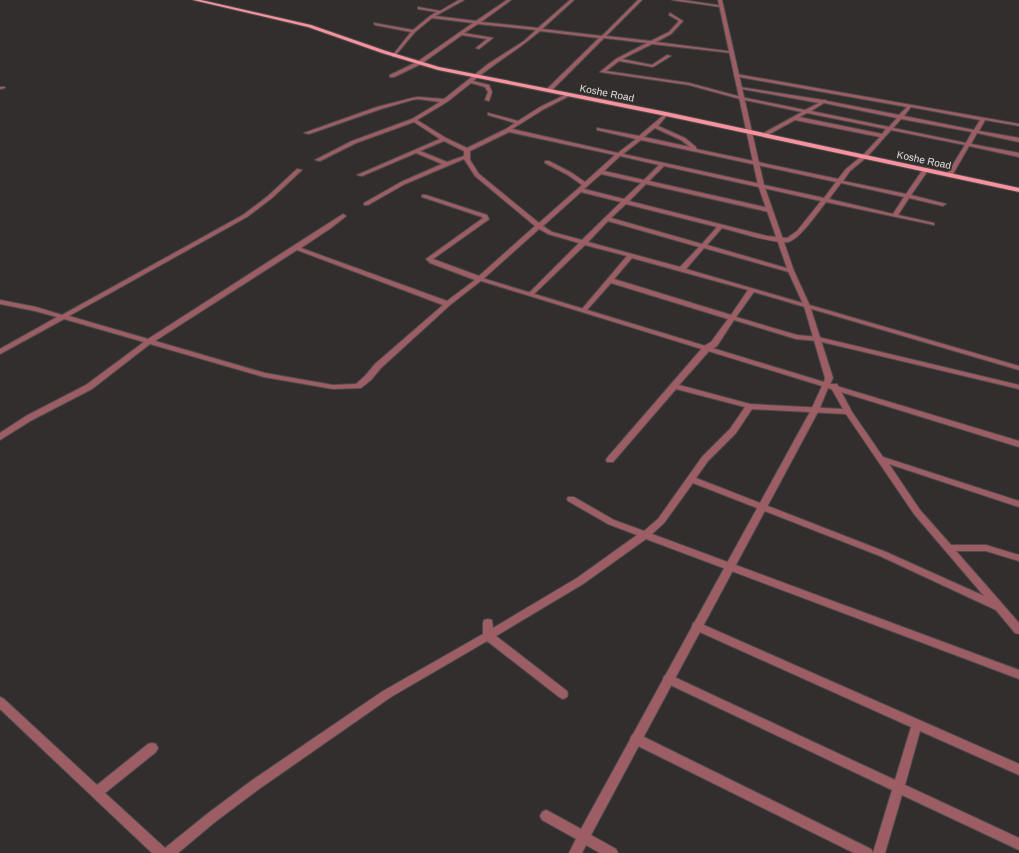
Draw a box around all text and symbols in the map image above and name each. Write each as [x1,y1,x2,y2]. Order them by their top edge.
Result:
street label: Koshe Road [579,82,635,104]
street label: Koshe Road [896,149,952,171]

